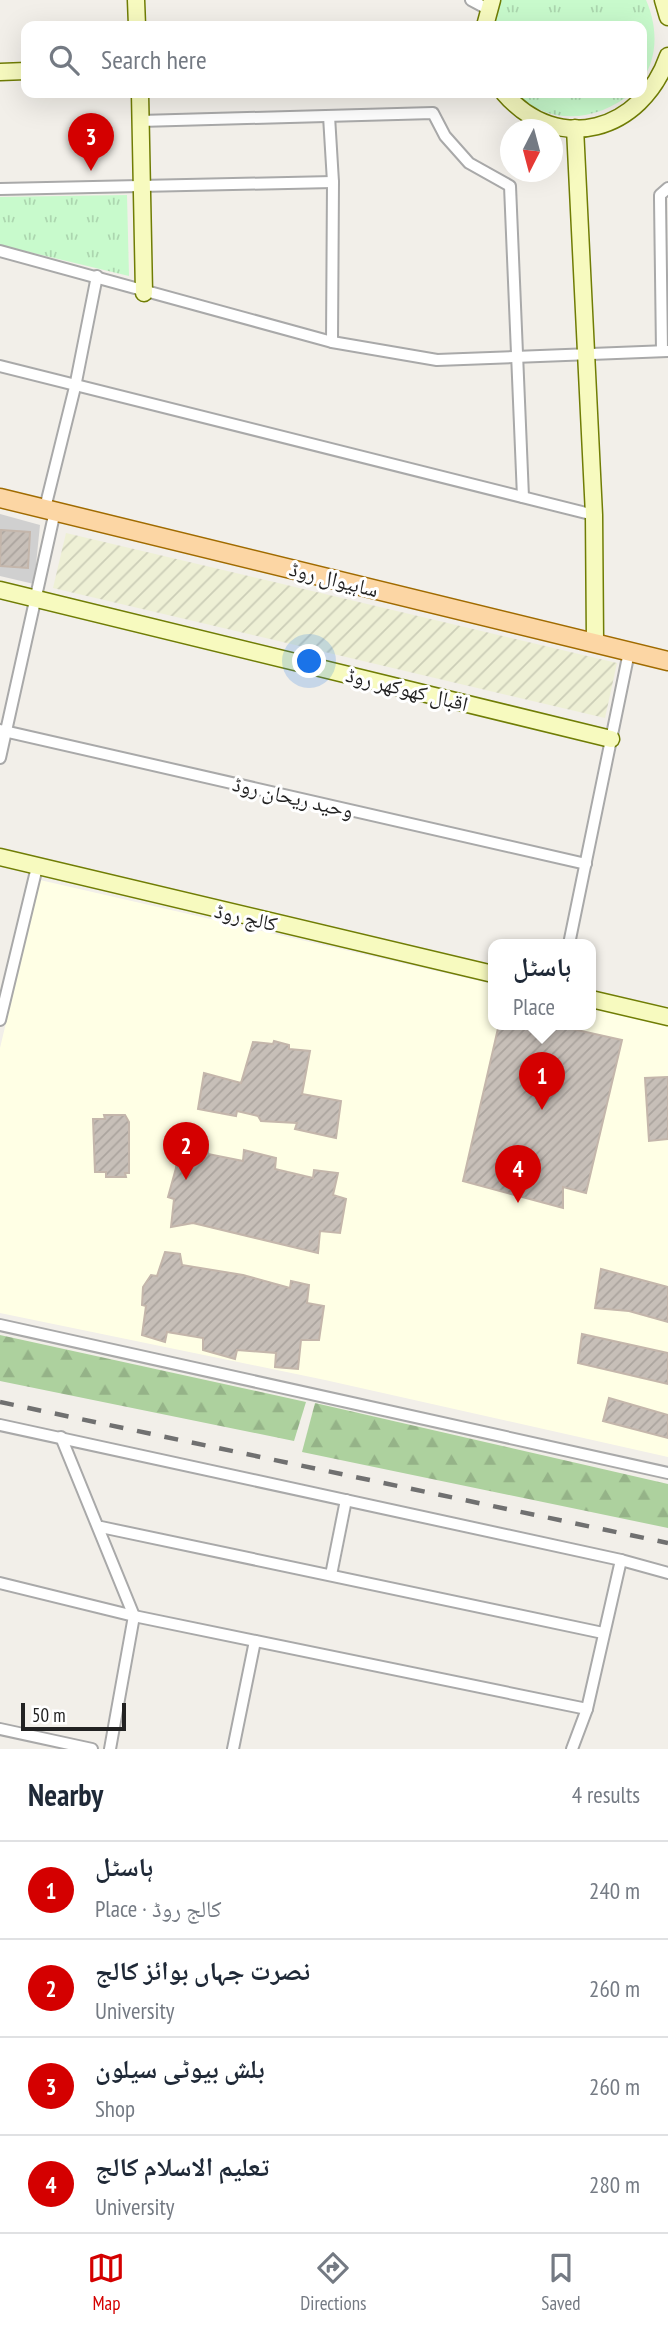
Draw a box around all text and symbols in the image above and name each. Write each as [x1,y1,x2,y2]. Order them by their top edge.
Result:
search box [21,21,647,98]
icon: search [45,41,83,79]
text: Search here [101,43,207,76]
pin: 3 [68,113,114,171]
north arrow [500,119,563,182]
street label: ساہیوال روڈ [287,555,381,603]
your location [292,644,326,678]
street label: اقبال کھوکھر روڈ [343,661,471,717]
street label: وحید ریحان روڈ [230,770,356,824]
street label: کالج روڈ [212,897,280,937]
popup [488,939,596,1030]
text: ہاسٹل [513,950,571,983]
text: Place [513,992,555,1021]
pin: 1 [519,1052,565,1110]
pin: 2 [163,1122,209,1180]
pin: 4 [495,1145,541,1203]
scale bar [21,1700,126,1732]
text: 50 m [32,1703,66,1727]
text: Nearby [28,1775,103,1814]
text: 4 results [572,1780,640,1809]
text: ہاسٹل [95,1850,153,1883]
text: 1 [46,1876,57,1905]
text: 240 m [589,1876,640,1905]
text: Place · کالج روڈ [95,1894,222,1923]
text: نصرت جہاں بوائز کالج [95,1954,310,1987]
text: 2 [46,1974,57,2003]
text: 260 m [589,1974,640,2003]
text: University [95,1996,174,2025]
text: بلش بیوٹی سیلون [95,2052,265,2085]
text: 3 [46,2072,57,2101]
text: 260 m [589,2072,640,2101]
text: Shop [95,2094,135,2123]
text: تعلیم الاسلام کالج [95,2150,269,2183]
text: 4 [46,2170,57,2199]
text: 280 m [589,2170,640,2199]
text: University [95,2192,174,2221]
tab: Map [87,2249,125,2315]
tab: Directions [300,2249,366,2315]
tab: Saved [541,2249,581,2315]

